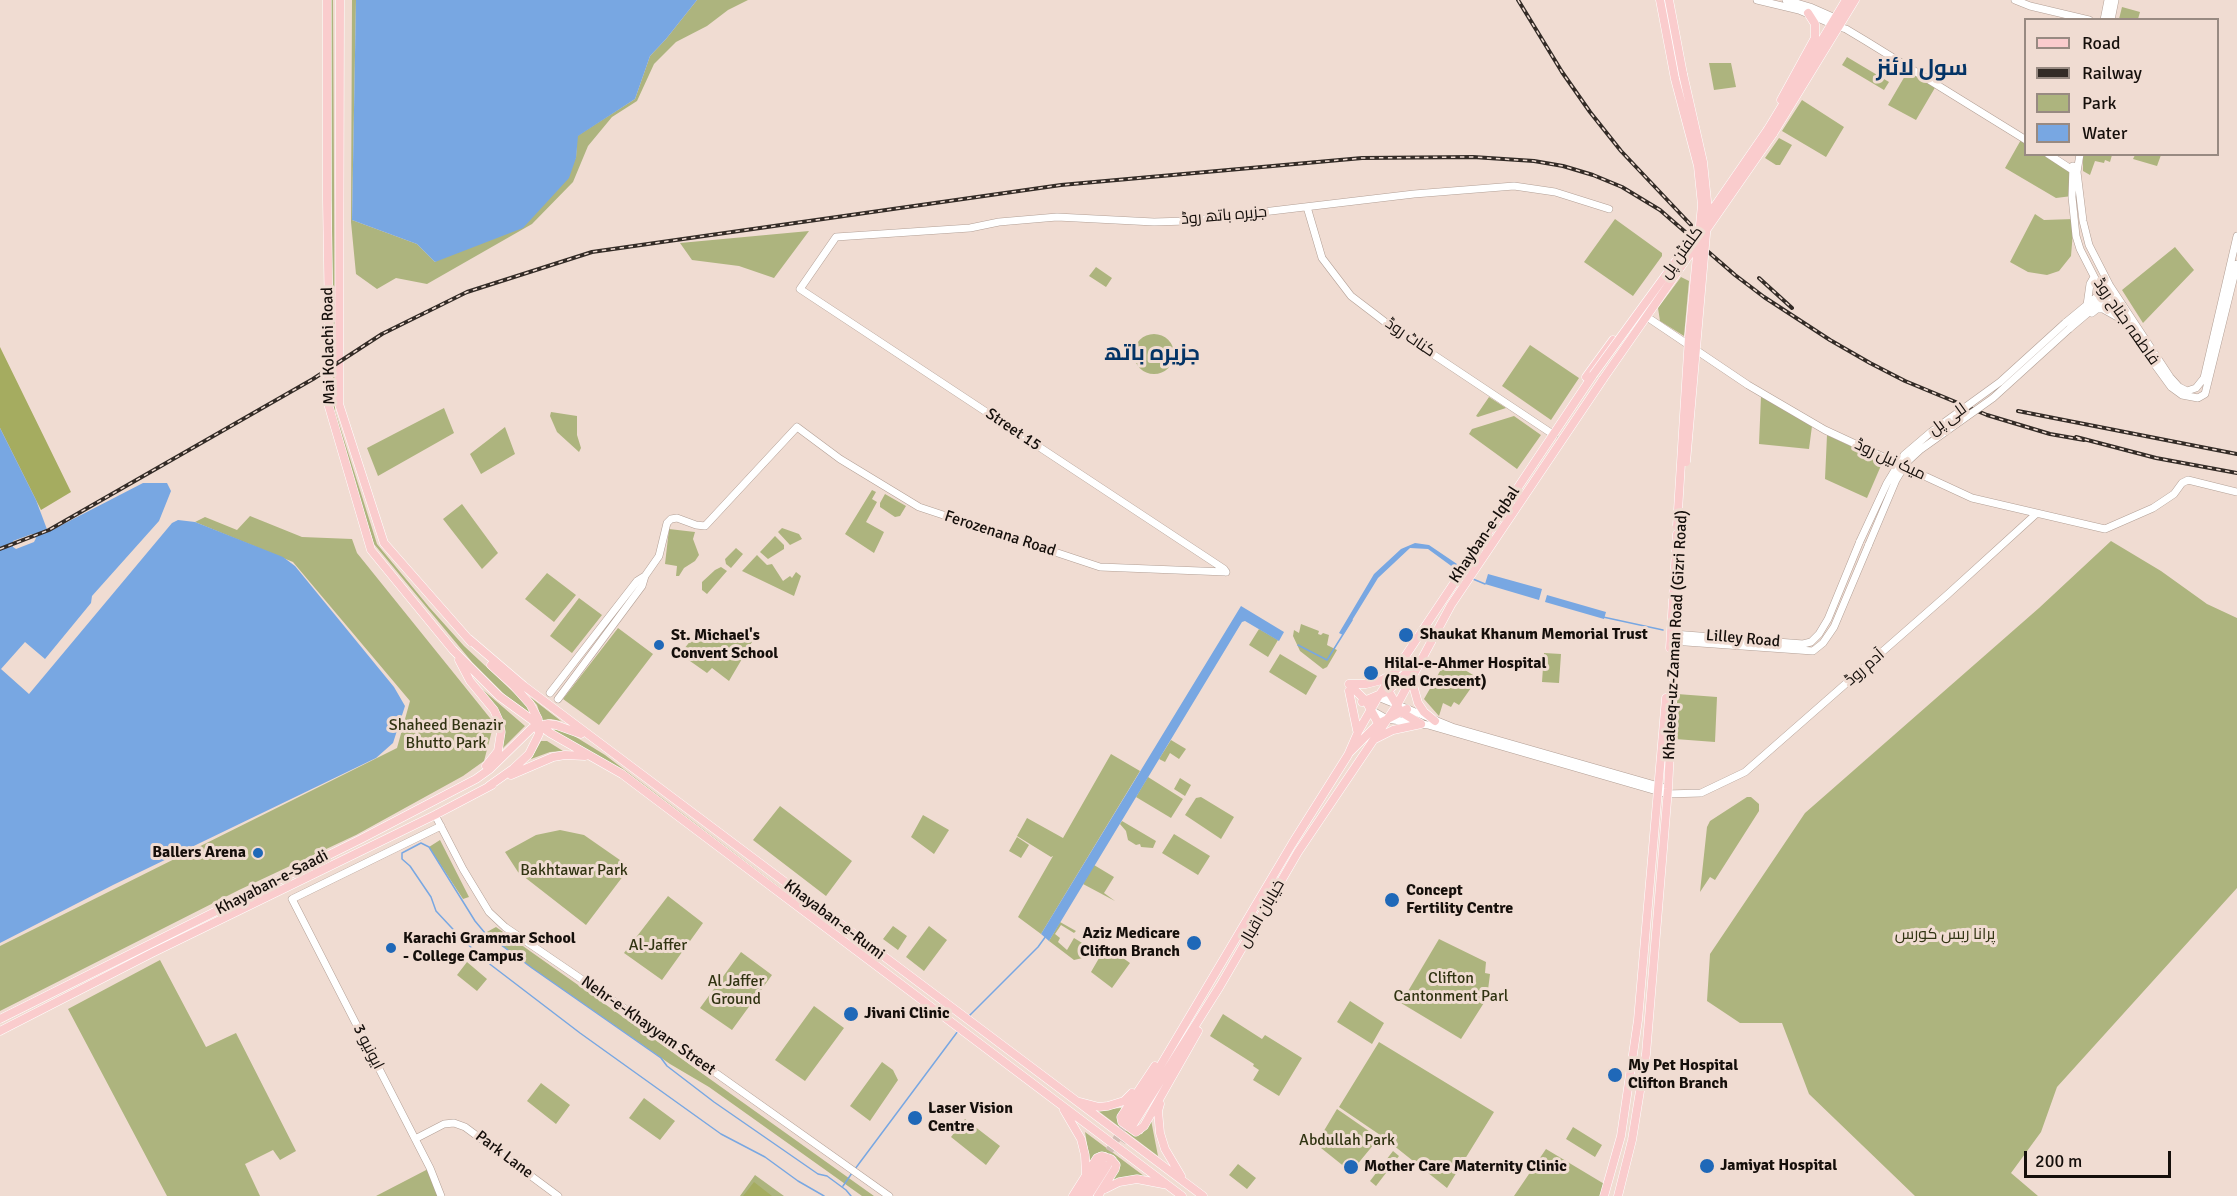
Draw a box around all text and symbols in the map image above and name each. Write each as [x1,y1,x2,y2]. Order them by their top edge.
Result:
legend [2024,18,2219,156]
text: Road [2082,32,2121,54]
district label: سول لائنز [1876,56,1968,82]
text: Railway [2082,62,2142,84]
text: Park [2082,92,2117,114]
text: Water [2082,122,2127,144]
street label: جزیرہ باتھ روڈ [1180,203,1268,229]
street label: کلفٹن پل [1657,223,1707,283]
street label: فاطمہ جناح روڈ [2089,275,2163,369]
street label: Mai Kolachi Road [318,287,340,405]
street label: کناٹ روڈ [1381,314,1439,362]
district label: جزیرہ باتھ [1104,341,1200,367]
street label: للی پل [1925,400,1971,440]
street label: Street 15 [982,405,1044,455]
street label: میک نیل روڈ [1852,435,1928,485]
street label: Khayban-e-Iqbal [1446,483,1524,587]
street label: Ferozenana Road [942,507,1058,561]
street label: Khaleeq-uz-Zaman Road (Gizri Road) [1660,509,1692,761]
place label: Shaukat Khanum Memorial Trust [1420,625,1648,645]
place label: St. Michael's Convent School [671,626,778,664]
marker: Shaukat Khanum Memorial Trust [1397,626,1415,644]
street label: Lilley Road [1705,626,1781,652]
marker: St. Michael's Convent School [652,638,666,652]
street label: آدم روڈ [1841,646,1889,690]
place label: Hilal-e-Ahmer Hospital (Red Crescent) [1384,654,1546,692]
marker: Hilal-e-Ahmer Hospital (Red Crescent) [1362,664,1380,682]
park label: Shaheed Benazir Bhutto Park [389,716,503,754]
place label: Ballers Arena [152,843,246,863]
street label: Khayaban-e-Saadi [212,846,332,920]
marker: Ballers Arena [251,846,265,860]
park label: Bakhtawar Park [520,861,628,881]
street label: Khayaban-e-Rumi [780,876,888,964]
street label: خیابان اقبال [1235,876,1289,952]
place label: Concept Fertility Centre [1406,881,1513,919]
marker: Concept Fertility Centre [1383,891,1401,909]
place label: Aziz Medicare Clifton Branch [1080,924,1180,962]
park label: پرانا ریس کورس [1895,925,1995,945]
place label: Karachi Grammar School - College Campus [403,929,576,967]
marker: Aziz Medicare Clifton Branch [1185,934,1203,952]
park label: Al-Jaffer [629,936,687,956]
marker: Karachi Grammar School - College Campus [384,941,398,955]
park label: Clifton Cantonment Parl [1394,969,1508,1007]
street label: Nehr-e-Khayyam Street [577,972,719,1080]
park label: Al Jaffer Ground [708,972,764,1010]
place label: Jivani Clinic [864,1004,949,1024]
marker: Jivani Clinic [842,1005,860,1023]
street label: ایونیو 3 [349,1021,387,1073]
place label: My Pet Hospital Clifton Branch [1628,1056,1738,1094]
marker: My Pet Hospital Clifton Branch [1606,1066,1624,1084]
place label: Laser Vision Centre [928,1099,1013,1137]
marker: Laser Vision Centre [906,1109,924,1127]
street label: Park Lane [471,1127,537,1183]
park label: Abdullah Park [1299,1131,1395,1151]
scale bar [2027,1139,2174,1177]
text: 200 m [2035,1150,2082,1172]
place label: Jamiyat Hospital [1720,1156,1837,1176]
place label: Mother Care Maternity Clinic [1364,1157,1567,1177]
marker: Jamiyat Hospital [1698,1157,1716,1175]
marker: Mother Care Maternity Clinic [1342,1158,1360,1176]

